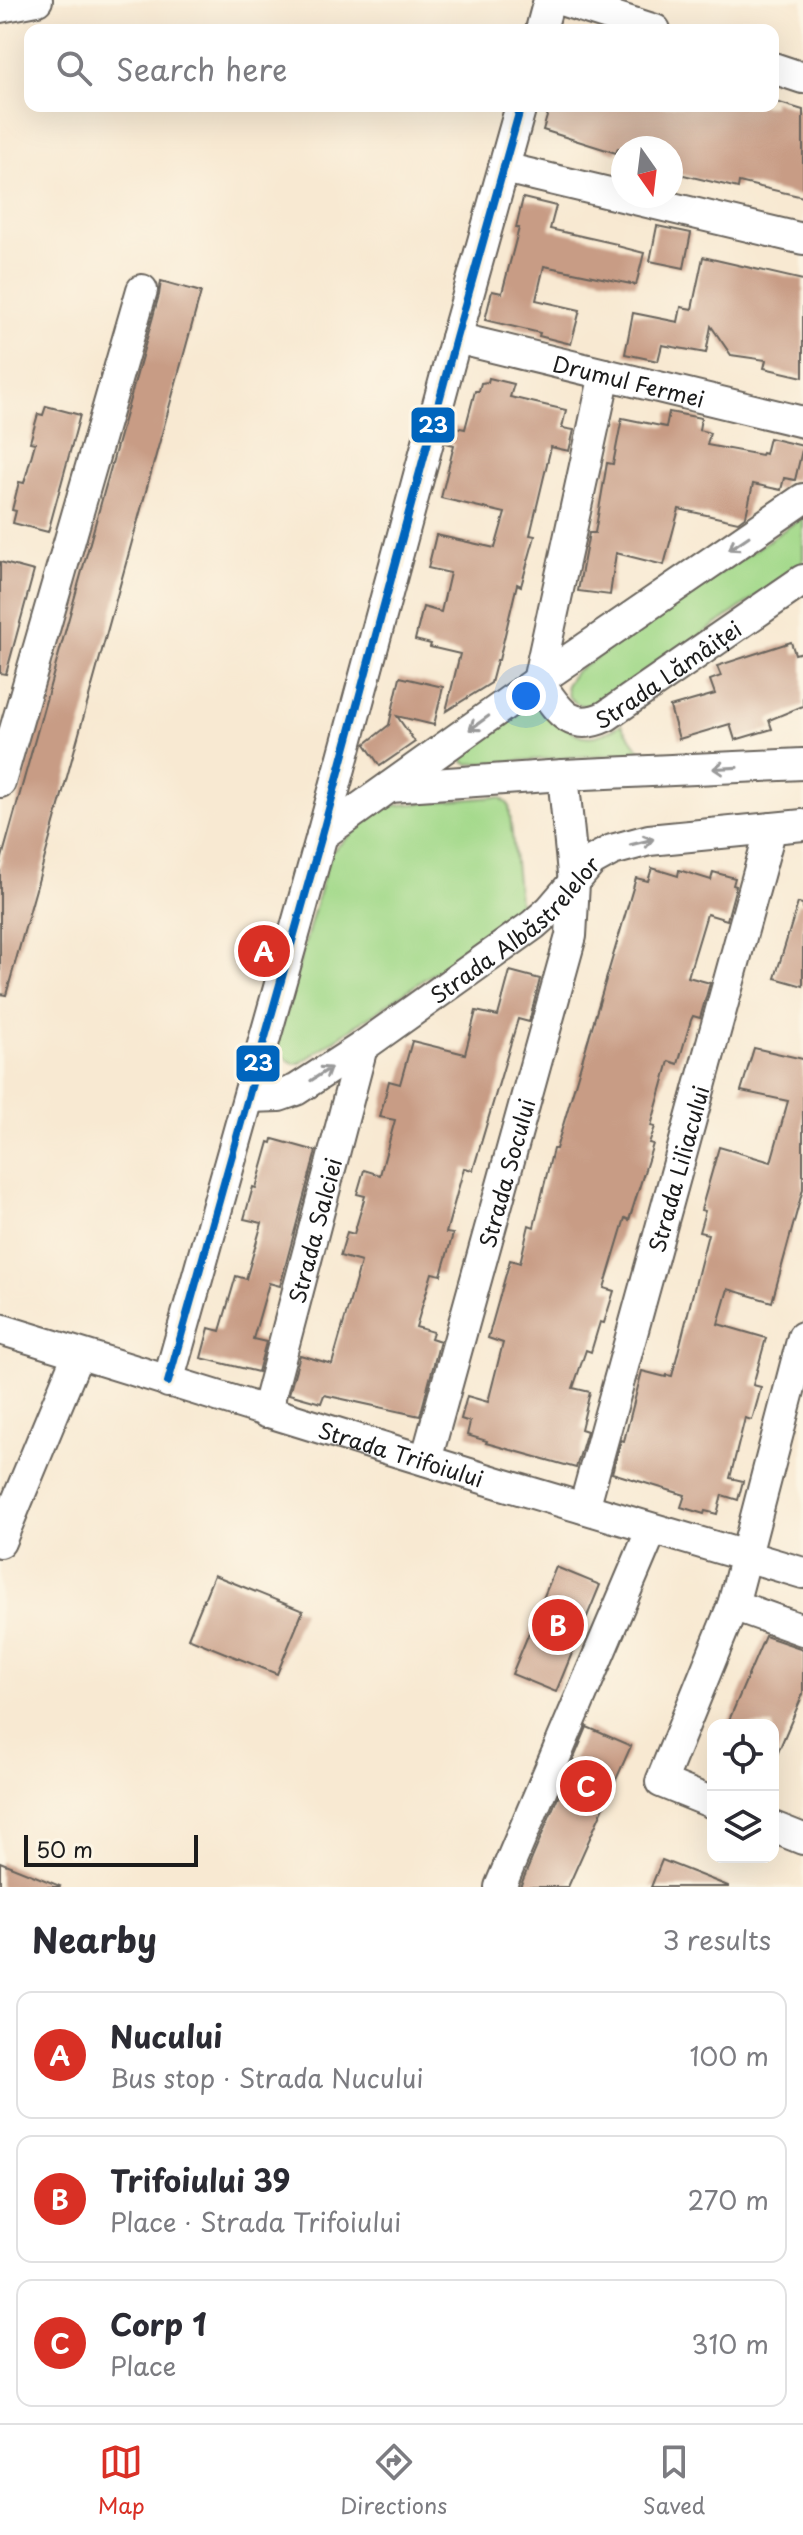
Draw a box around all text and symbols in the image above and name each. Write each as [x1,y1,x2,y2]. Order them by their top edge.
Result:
search box [24,24,779,112]
icon: search [52,46,96,90]
text: Search here [116,46,288,91]
north arrow [611,136,683,208]
street label: Drumul Fermei [550,346,708,414]
line badge: 23 [410,406,456,444]
text: 23 [418,407,448,440]
one-way arrow [728,535,750,551]
street label: Strada Lămâiței [589,611,747,736]
your location [506,676,546,716]
one-way arrow [469,714,490,731]
one-way arrow [712,760,739,775]
one-way arrow [628,834,654,849]
street label: Strada Albăstrelelor [422,847,607,1010]
pin: A [238,921,290,981]
line badge: 23 [235,1044,281,1083]
text: 23 [243,1045,273,1078]
one-way arrow [309,1066,331,1082]
street label: Strada Liliacului [639,1082,716,1256]
street label: Strada Socului [469,1094,542,1251]
street label: Strada Salciei [279,1154,349,1307]
street label: Strada Trifoiului [315,1412,488,1494]
pin: B [532,1595,584,1655]
map controls [707,1719,779,1863]
button: locate [707,1719,779,1791]
pin: C [560,1756,612,1816]
button: layers [707,1791,779,1863]
scale bar [24,1831,198,1867]
text: 50 m [36,1832,93,1865]
text: Nearby [32,1913,157,1965]
text: 3 results [663,1920,771,1959]
text: Nucului [110,2013,222,2058]
text: A [50,2036,70,2075]
text: 100 m [689,2036,769,2075]
text: Bus stop · Strada Nucului [110,2058,424,2097]
text: Trifoiului 39 [110,2157,290,2202]
text: B [51,2180,69,2219]
text: 270 m [688,2180,769,2219]
text: Place · Strada Trifoiului [110,2202,401,2241]
text: Corp 1 [110,2301,207,2346]
text: C [50,2324,70,2363]
text: 310 m [691,2324,769,2363]
text: Place [110,2346,176,2385]
tab: Map [98,2440,145,2521]
tab: Directions [340,2440,447,2521]
tab: Saved [643,2440,705,2521]

